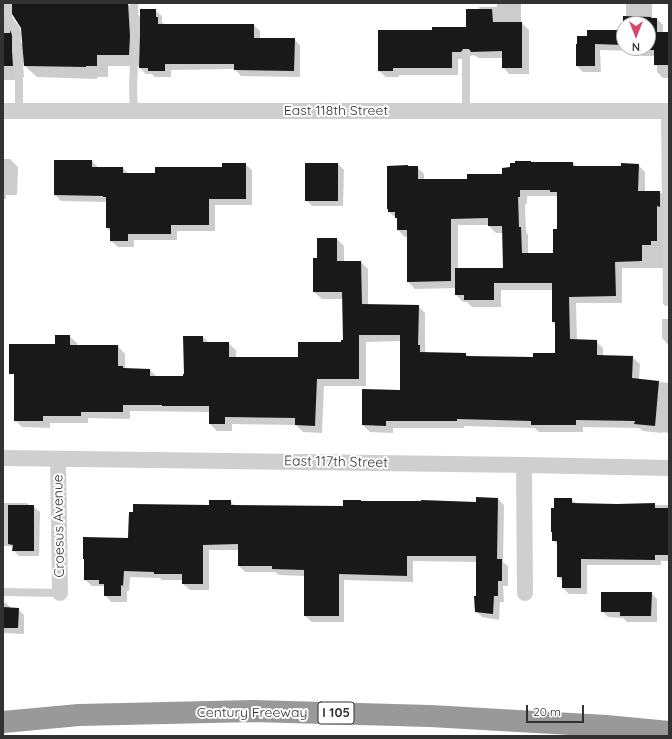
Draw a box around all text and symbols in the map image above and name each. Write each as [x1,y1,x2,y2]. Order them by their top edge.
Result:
north arrow [616,16,656,56]
text: N [632,40,640,54]
street label: East 118th Street [284,103,388,119]
street label: East 117th Street [284,453,388,471]
street label: Croesus Avenue [50,474,68,578]
scale bar [528,697,586,723]
road number: I 105 [318,702,354,724]
text: 20 m [533,704,561,719]
street label: Century Freeway [197,705,307,721]

